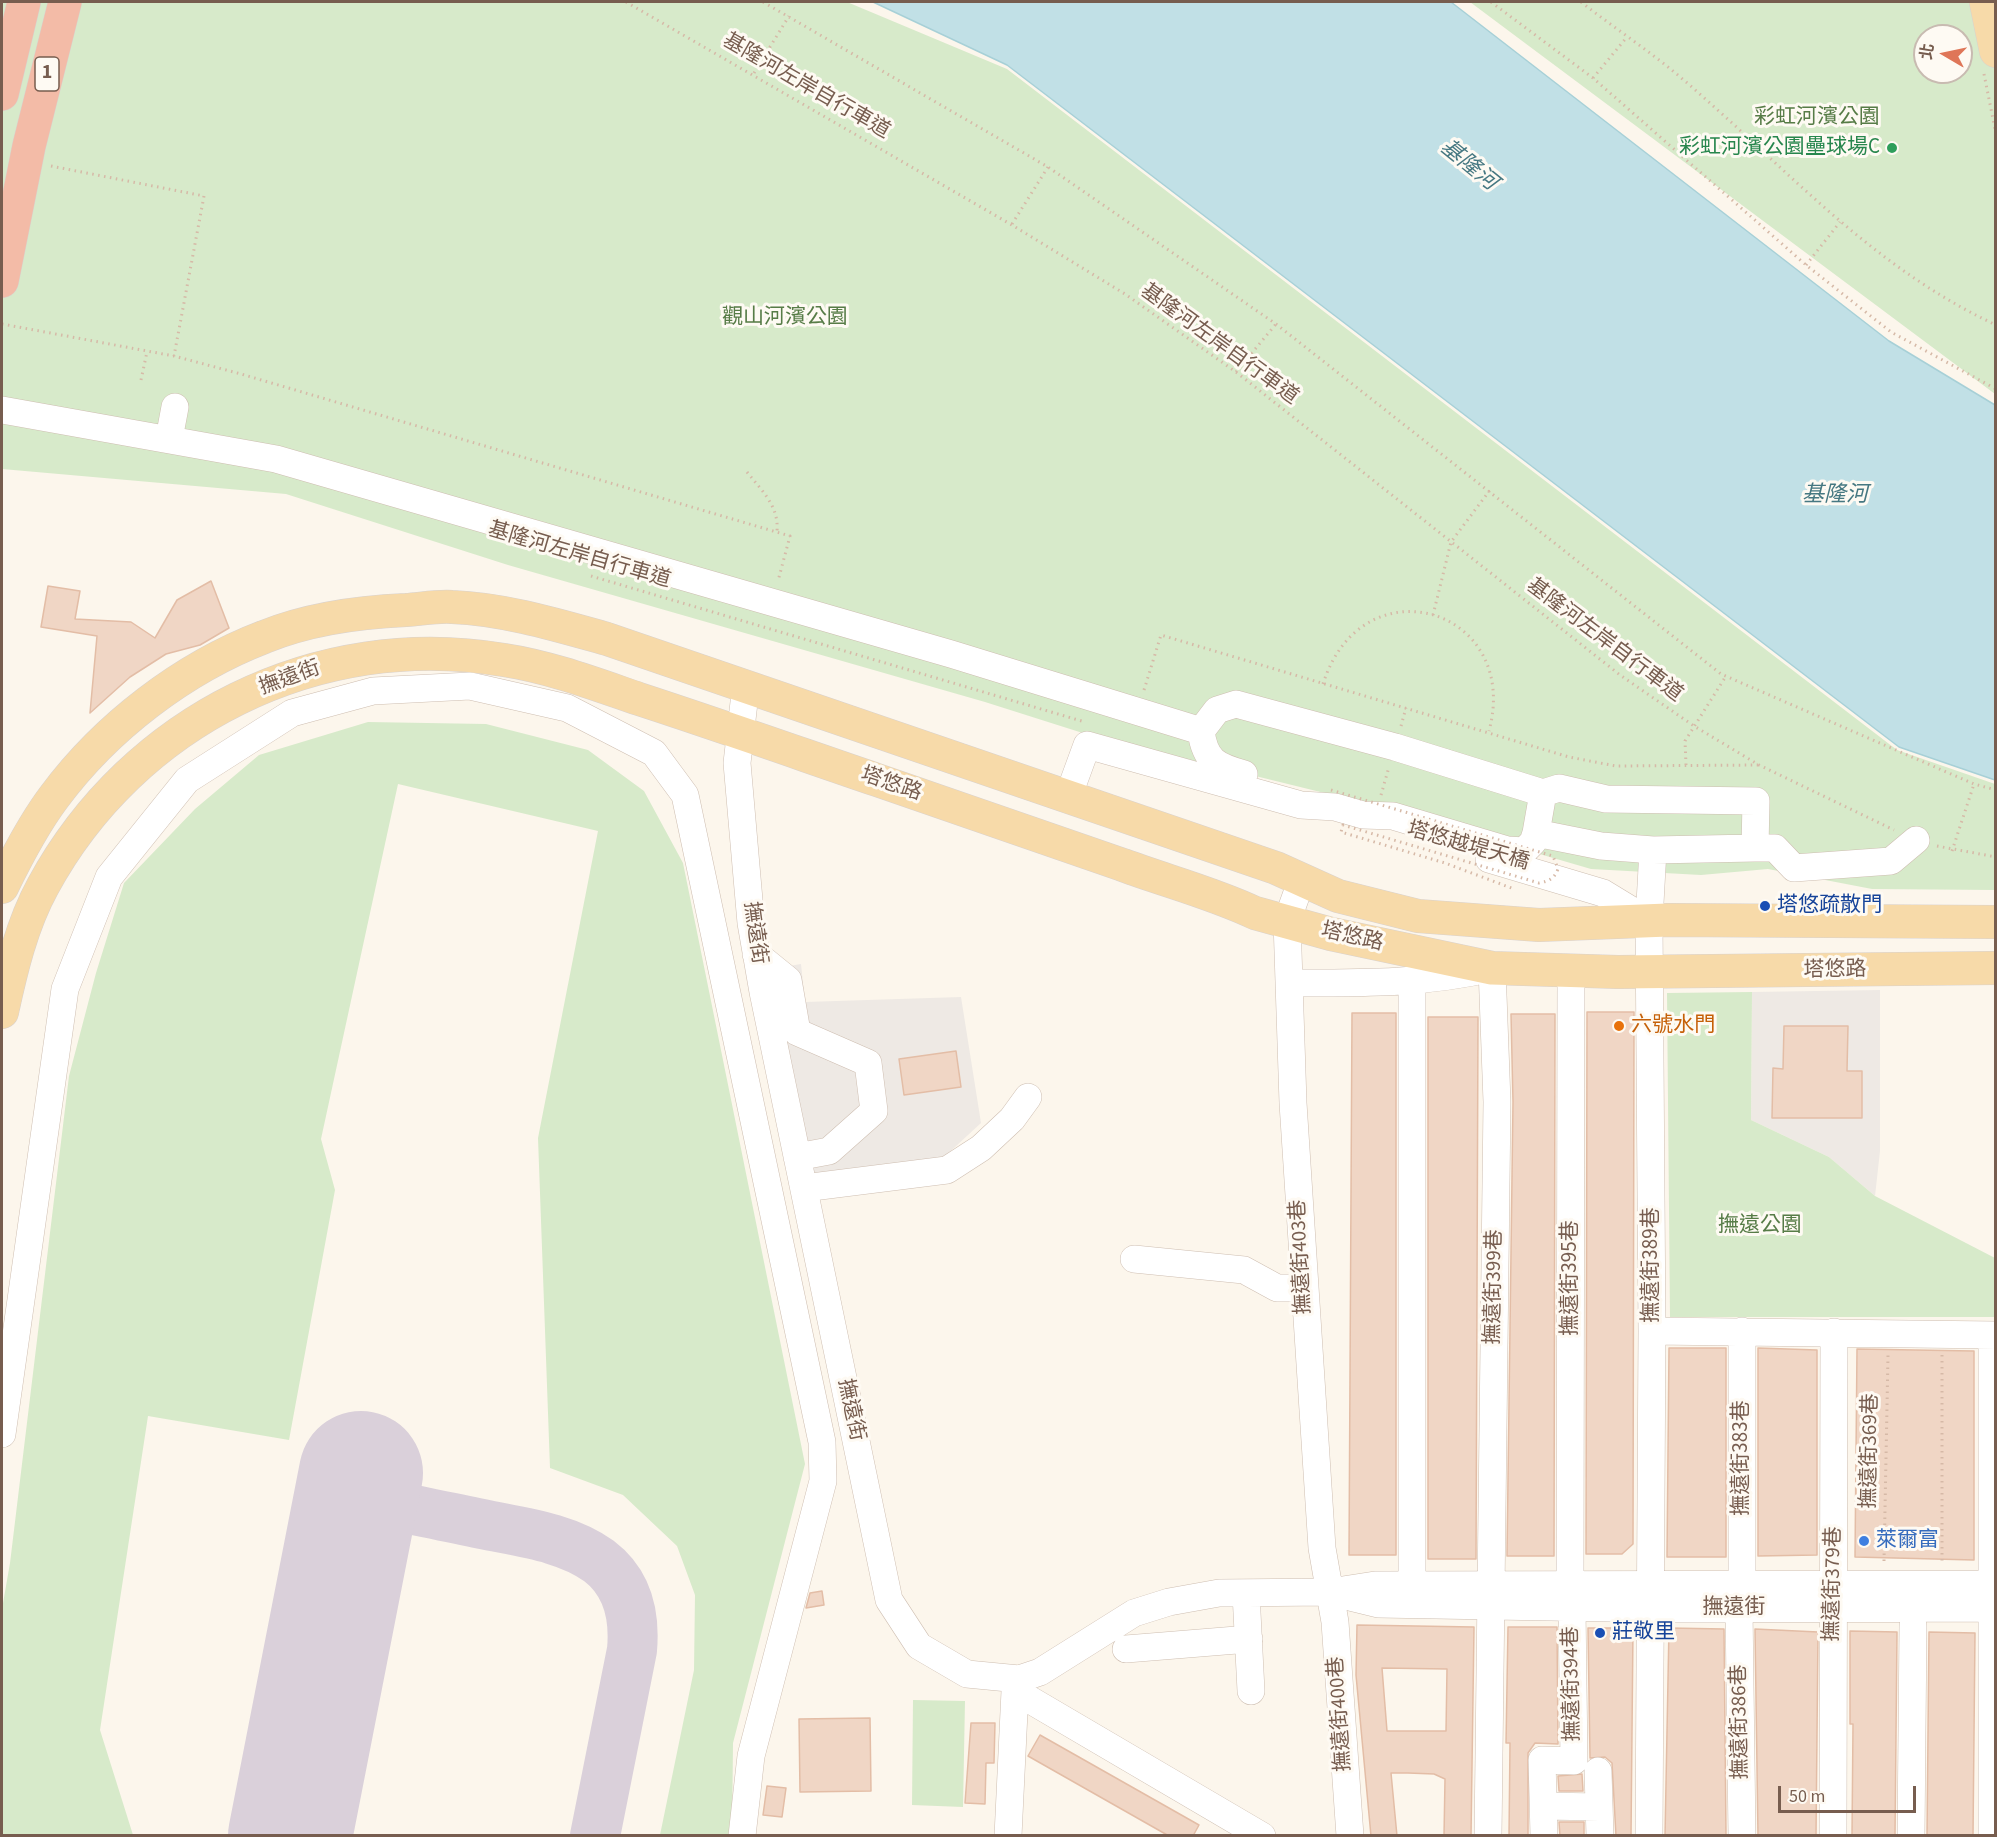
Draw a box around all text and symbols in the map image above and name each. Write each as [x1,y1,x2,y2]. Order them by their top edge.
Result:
north arrow [1913,24,1973,84]
street label: 基隆河左岸自行車道 [718,29,894,145]
text: 北 [1915,42,1939,61]
road number: 1 [35,57,59,91]
park label: 彩虹河濱公園 [1754,105,1880,131]
water label: 基隆河 [1434,135,1502,197]
place label: 彩虹河濱公園壘球場C [1679,135,1880,161]
marker: 彩虹河濱公園壘球場C [1885,141,1899,155]
street label: 基隆河左岸自行車道 [1135,279,1303,411]
park label: 觀山河濱公園 [722,305,848,331]
water label: 基隆河 [1802,483,1868,509]
street label: 基隆河左岸自行車道 [485,518,673,594]
street label: 基隆河左岸自行車道 [1521,574,1687,708]
street label: 撫遠街 [256,656,324,702]
street label: 塔悠路 [857,763,925,807]
street label: 塔悠越堤天橋 [1404,818,1532,876]
place label: 塔悠疏散門 [1777,893,1882,919]
marker: 塔悠疏散門 [1758,899,1772,913]
street label: 撫遠街 [737,900,771,966]
street label: 塔悠路 [1318,919,1386,957]
street label: 塔悠路 [1803,958,1867,984]
place label: 六號水門 [1631,1013,1715,1039]
marker: 六號水門 [1612,1019,1626,1033]
street label: 撫遠街403巷 [1286,1199,1318,1315]
street label: 撫遠街389巷 [1639,1207,1665,1323]
park label: 撫遠公園 [1718,1213,1802,1239]
street label: 撫遠街395巷 [1558,1220,1584,1336]
street label: 撫遠街399巷 [1481,1229,1509,1345]
street label: 撫遠街 [831,1377,869,1443]
street label: 撫遠街369巷 [1857,1393,1885,1509]
street label: 撫遠街383巷 [1729,1400,1755,1516]
street label: 撫遠街379巷 [1820,1526,1848,1642]
place label: 萊爾富 [1876,1528,1939,1554]
marker: 萊爾富 [1857,1534,1871,1548]
street label: 撫遠街 [1703,1595,1765,1621]
place label: 莊敬里 [1612,1620,1675,1646]
street label: 撫遠街394巷 [1559,1626,1587,1742]
marker: 莊敬里 [1593,1626,1607,1640]
street label: 撫遠街400巷 [1324,1656,1358,1772]
street label: 撫遠街386巷 [1727,1664,1755,1780]
scale bar [1781,1774,1919,1812]
text: 50 m [1789,1784,1825,1809]

